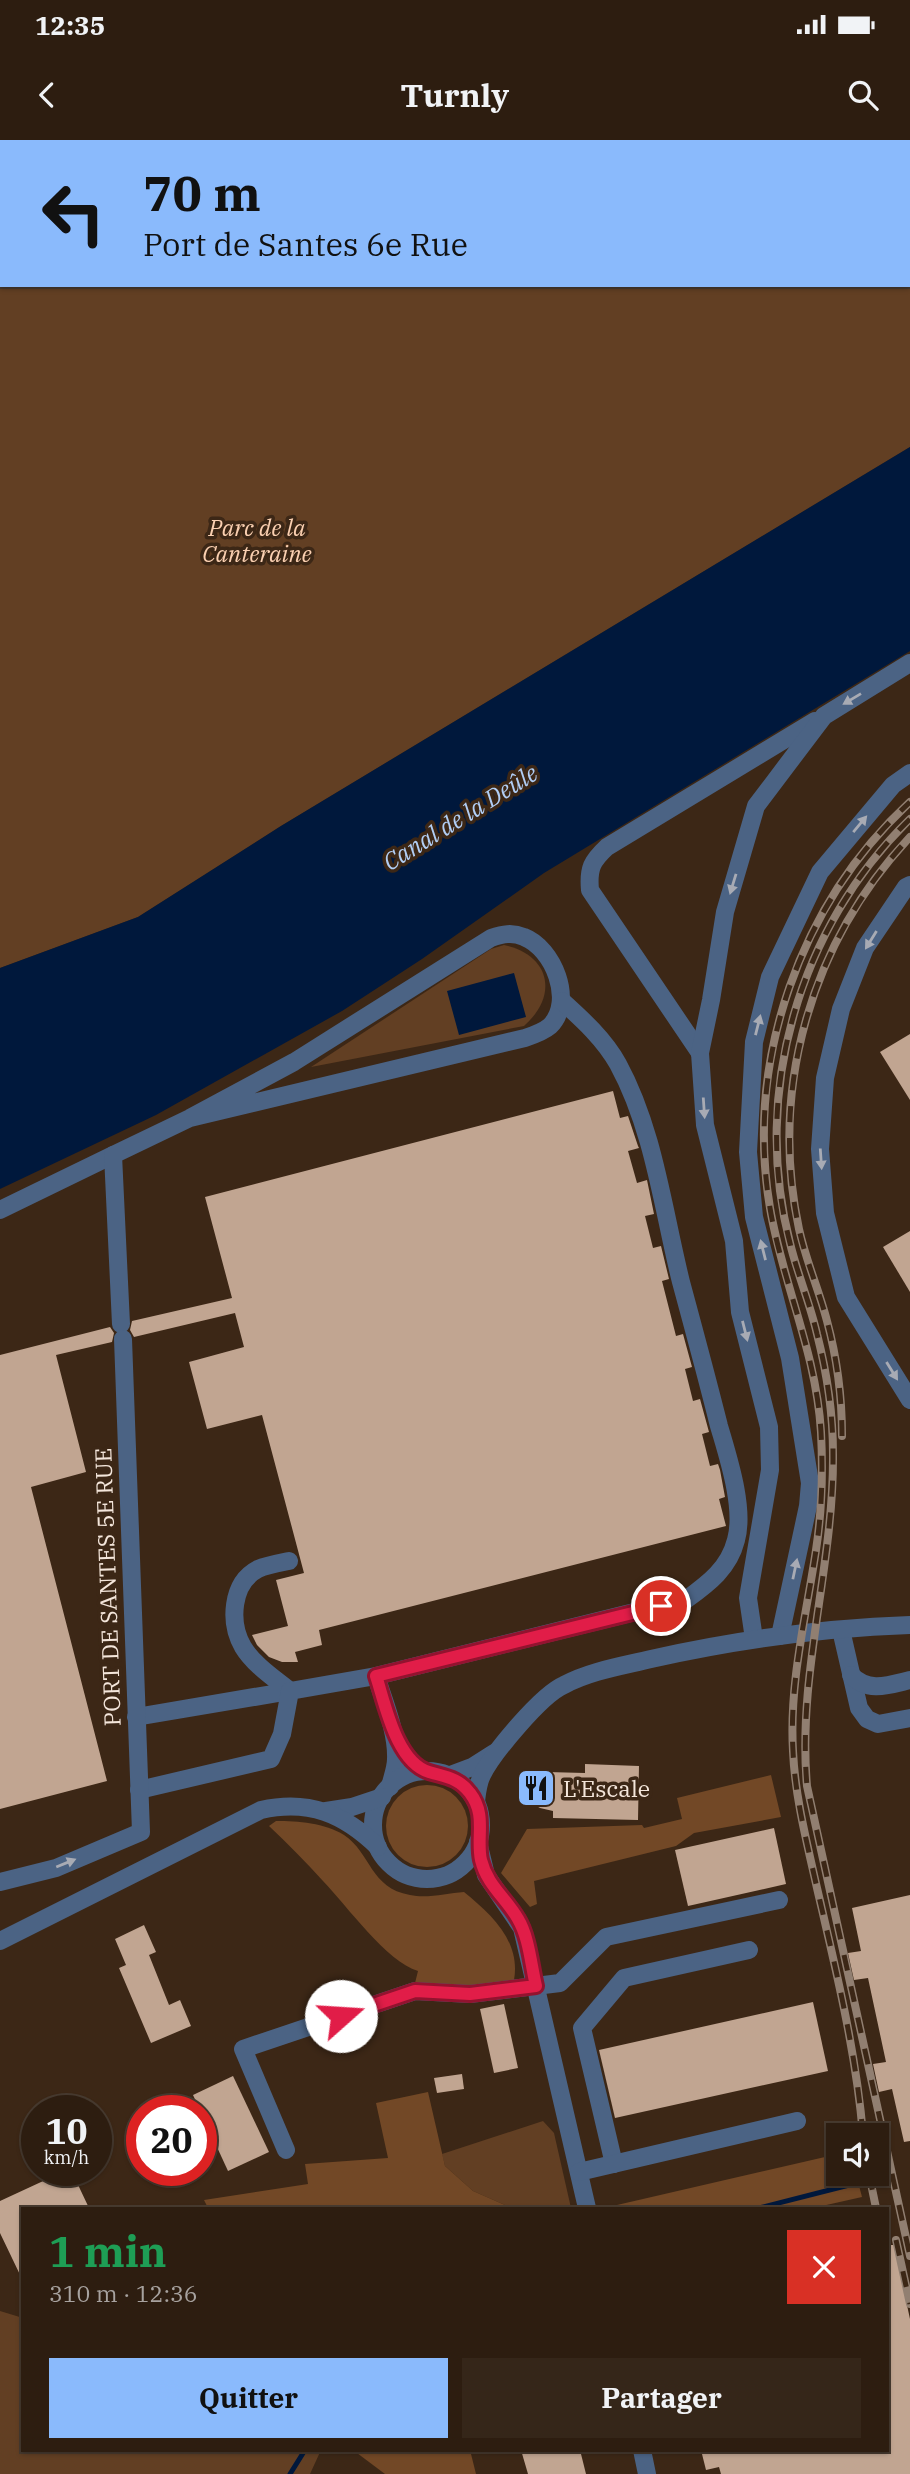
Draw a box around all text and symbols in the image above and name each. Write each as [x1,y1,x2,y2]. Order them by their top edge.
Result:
text: 12:35 [35,8,105,42]
text: Turnly [401,74,509,116]
icon: back [28,76,66,114]
icon: search [844,76,882,114]
text: 70 m [143,161,261,224]
icon: left [28,168,119,259]
text: Port de Santes 6e Rue [143,223,468,265]
park label: Parc de la Canteraine [202,512,312,568]
one-way arrow [842,692,861,705]
water label: Canal de la Deûle [377,756,544,877]
one-way arrow [852,816,867,833]
one-way arrow [727,874,737,895]
one-way arrow [865,931,878,950]
one-way arrow [753,1014,764,1036]
one-way arrow [699,1098,710,1120]
one-way arrow [816,1149,827,1171]
one-way arrow [757,1239,767,1260]
one-way arrow [740,1321,751,1343]
one-way arrow [885,1361,898,1380]
street label: PORT DE SANTES 5E RUE [87,1447,127,1727]
one-way arrow [789,1558,800,1580]
pin [631,1576,691,1636]
icon: arrive [642,1587,680,1625]
restaurant icon: L'Escale [515,1767,557,1809]
place label: L'Escale [563,1773,650,1803]
one-way arrow [55,1858,76,1869]
position arrow [304,1979,378,2053]
speed limit sign: 20 [126,2095,217,2186]
text: 10 [45,2108,88,2154]
map controls [826,2123,889,2186]
button: sound [826,2123,889,2186]
text: km/h [44,2146,89,2169]
text: 1 min [49,2224,167,2279]
button: close [787,2230,861,2304]
text: 310 m · 12:36 [49,2278,198,2308]
button: Quitter [49,2358,448,2438]
button: Partager [462,2358,861,2438]

